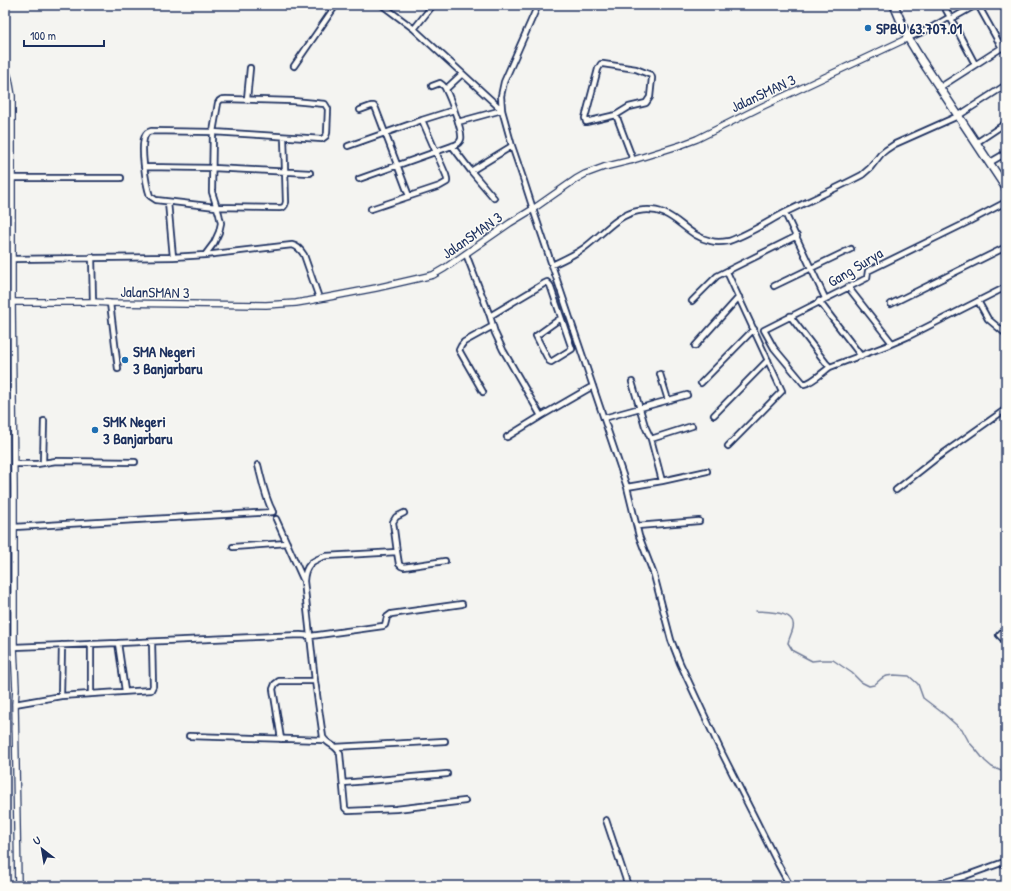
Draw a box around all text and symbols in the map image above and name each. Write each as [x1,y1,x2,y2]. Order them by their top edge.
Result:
place label: SPBU 63.707.01 [876,18,963,39]
scale bar [24,22,104,48]
marker: SPBU 63.707.01 [863,23,873,33]
text: 100 m [30,27,56,44]
street label: JalanSMAN 3 [727,69,799,117]
street label: JalanSMAN 3 [438,206,507,263]
street label: Gang Surya [824,242,887,292]
street label: JalanSMAN 3 [120,281,190,303]
place label: SMA Negeri 3 Banjarbaru [133,341,203,379]
marker: SMA Negeri 3 Banjarbaru [120,355,130,365]
place label: SMK Negeri 3 Banjarbaru [103,411,173,449]
marker: SMK Negeri 3 Banjarbaru [90,425,100,435]
north arrow [22,829,62,869]
text: U [31,833,43,848]

